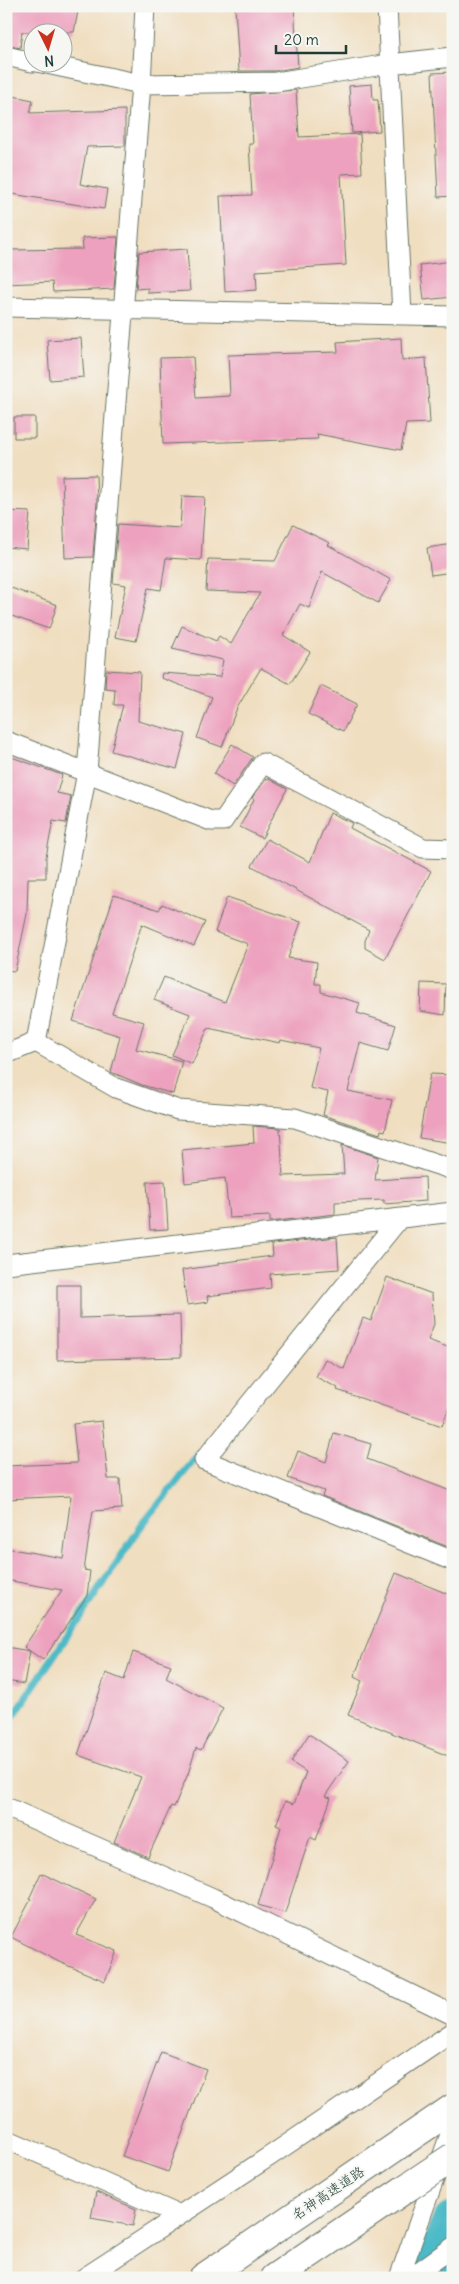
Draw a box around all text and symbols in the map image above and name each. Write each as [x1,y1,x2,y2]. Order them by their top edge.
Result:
north arrow [22,22,72,72]
scale bar [276,22,346,54]
text: 20 m [284,30,319,49]
text: N [44,52,55,70]
street label: 名神高速道路 [288,2162,368,2224]

